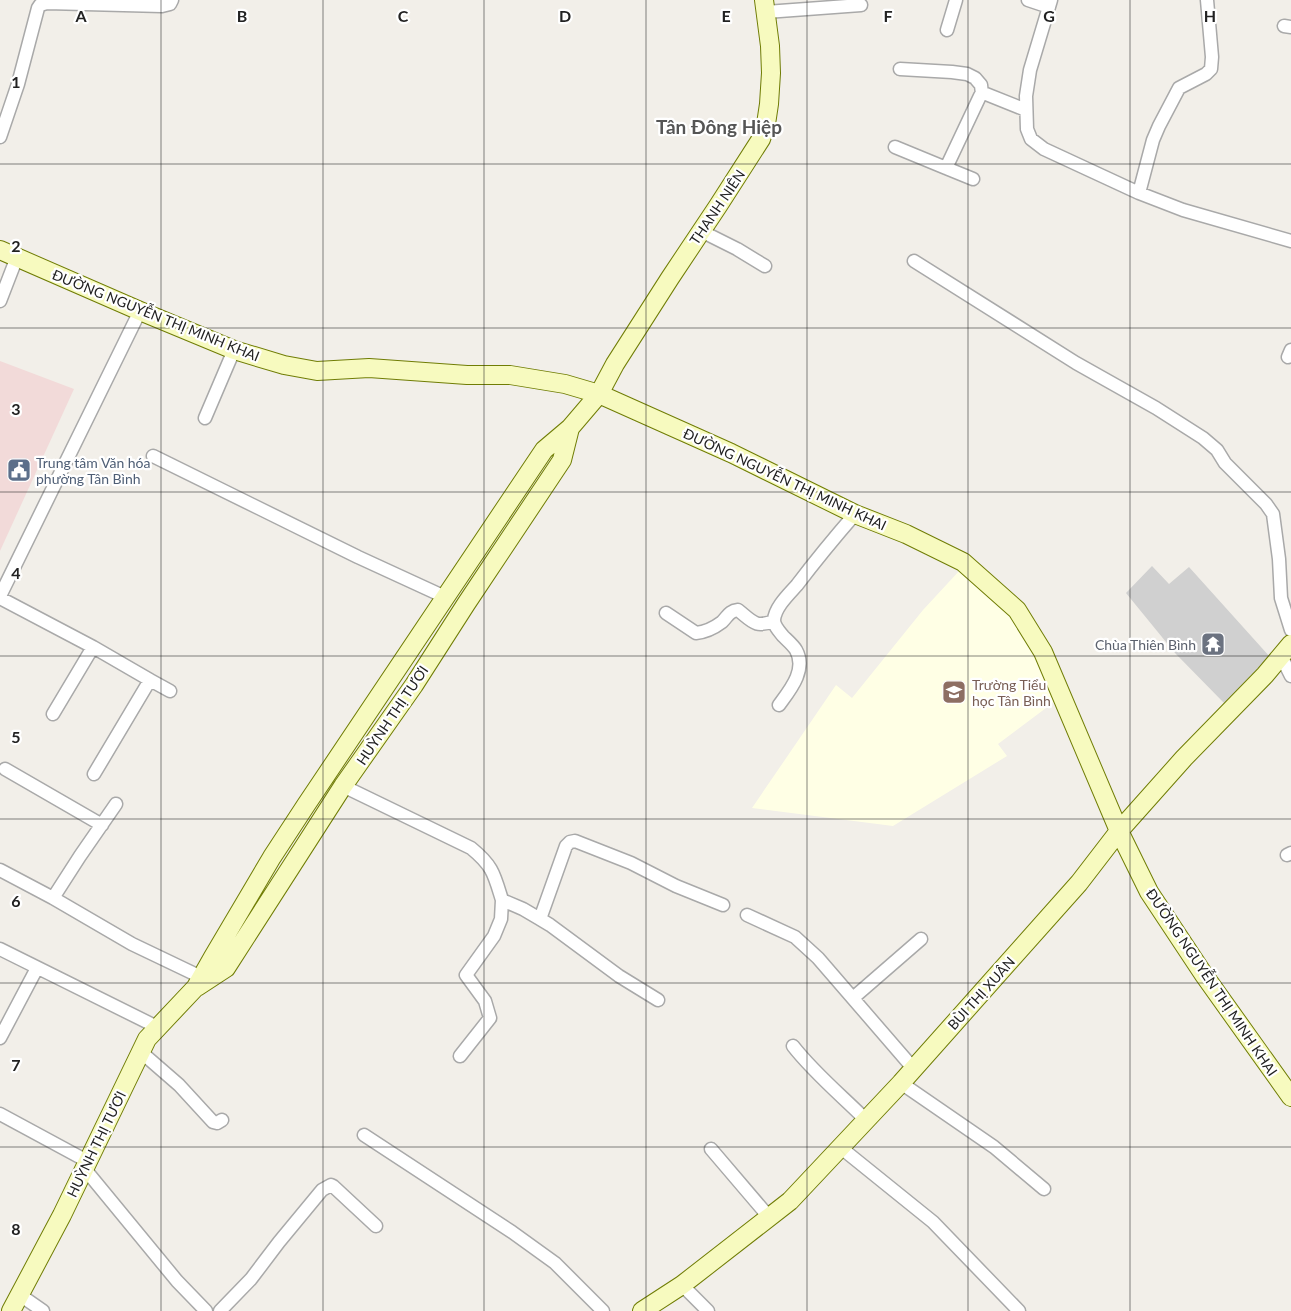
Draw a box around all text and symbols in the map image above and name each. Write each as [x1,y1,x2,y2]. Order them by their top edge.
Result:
text: A [74,6,87,25]
text: B [237,6,247,25]
text: C [398,6,409,25]
text: D [559,6,571,25]
text: E [721,6,731,25]
text: F [883,6,893,25]
text: G [1043,6,1055,25]
text: H [1204,6,1216,25]
text: 1 [11,72,21,91]
district label: Tân Đông Hiệp [656,115,782,138]
street label: THANH NIÊN [686,166,748,248]
text: 2 [11,236,21,255]
street label: ĐƯỜNG NGUYỄN THỊ MINH KHAI [50,265,262,365]
text: 3 [11,399,21,418]
street label: ĐƯỜNG NGUYỄN THỊ MINH KHAI [681,424,889,534]
place label: Trung tâm Văn hóa phường Tân Bình [36,454,151,487]
public building icon: Trung tâm Văn hóa phường Tân Bình [6,457,32,483]
text: 4 [11,563,21,582]
temple icon: Chùa Thiên Bình [1200,631,1226,657]
place label: Chùa Thiên Bình [1095,636,1196,653]
street label: HUỲNH THỊ TƯƠI [353,662,431,768]
place label: Trường Tiểu học Tân Bình [972,676,1051,709]
school or university icon: Trường Tiểu học Tân Bình [941,679,967,705]
text: 5 [11,727,21,746]
street label: ĐƯỜNG NGUYỄN THỊ MINH KHAI [1143,885,1281,1079]
text: 6 [11,891,21,910]
street label: BÙI THỊ XUÂN [944,953,1018,1033]
text: 7 [11,1055,21,1074]
street label: HUỲNH THỊ TƯƠI [63,1088,129,1200]
text: 8 [11,1219,21,1238]

